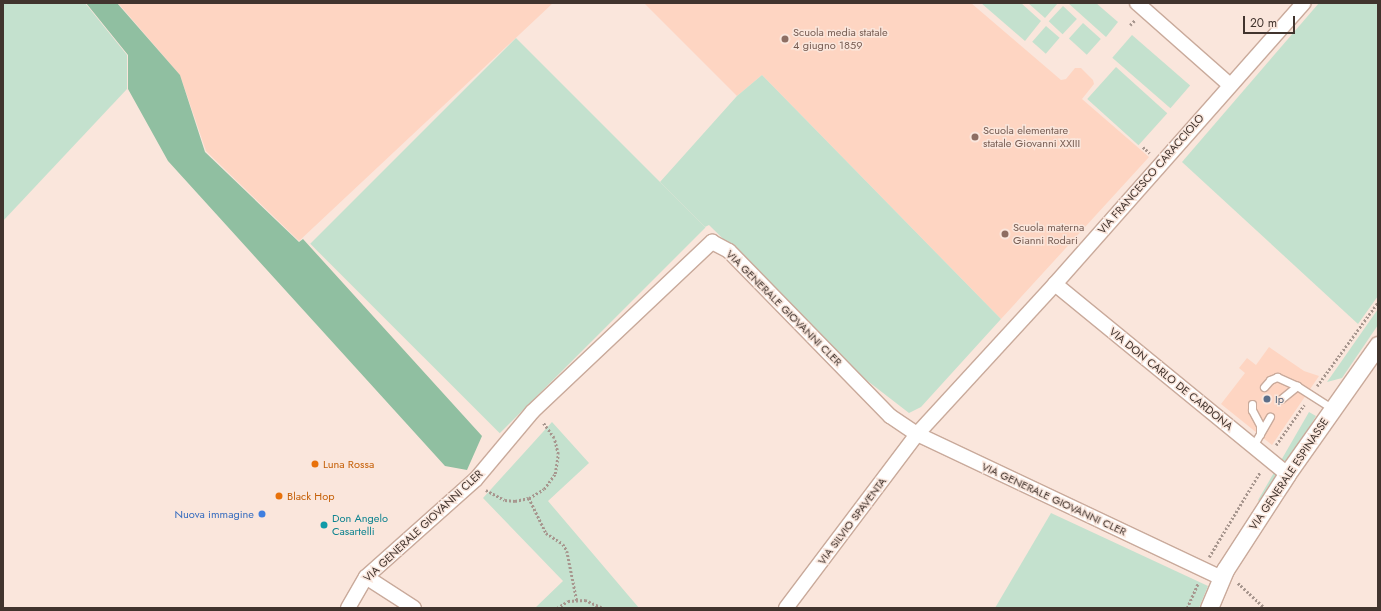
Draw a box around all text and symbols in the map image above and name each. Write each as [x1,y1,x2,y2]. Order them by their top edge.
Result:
scale bar [1245,8,1297,34]
text: 20 m [1250,14,1277,32]
place label: Scuola media statale 4 giugno 1859 [793,26,888,52]
marker: Scuola media statale 4 giugno 1859 [780,34,790,44]
street label: VIA FRANCESCO CARACCIOLO [1095,111,1207,237]
place label: Scuola elementare statale Giovanni XXIII [983,124,1080,150]
marker: Scuola elementare statale Giovanni XXIII [970,132,980,142]
place label: Scuola materna Gianni Rodari [1013,221,1084,247]
marker: Scuola materna Gianni Rodari [1000,229,1010,239]
street label: VIA GENERALE GIOVANNI CLER [723,247,845,369]
street label: VIA DON CARLO DE CARDONA [1106,325,1236,433]
place label: Ip [1275,392,1284,406]
marker: Ip [1262,394,1272,404]
street label: VIA GENERALE ESPINASSE [1247,416,1331,532]
place label: Luna Rossa [323,457,374,471]
marker: Luna Rossa [310,459,320,469]
street label: VIA GENERALE GIOVANNI CLER [980,460,1128,538]
street label: VIA GENERALE GIOVANNI CLER [361,467,485,585]
street label: VIA SILVIO SPAVENTA [815,475,889,567]
place label: Black Hop [287,489,334,503]
marker: Black Hop [274,491,284,501]
place label: Nuova immagine [175,507,254,521]
marker: Nuova immagine [257,509,267,519]
place label: Don Angelo Casartelli [332,512,388,538]
marker: Don Angelo Casartelli [319,520,329,530]

